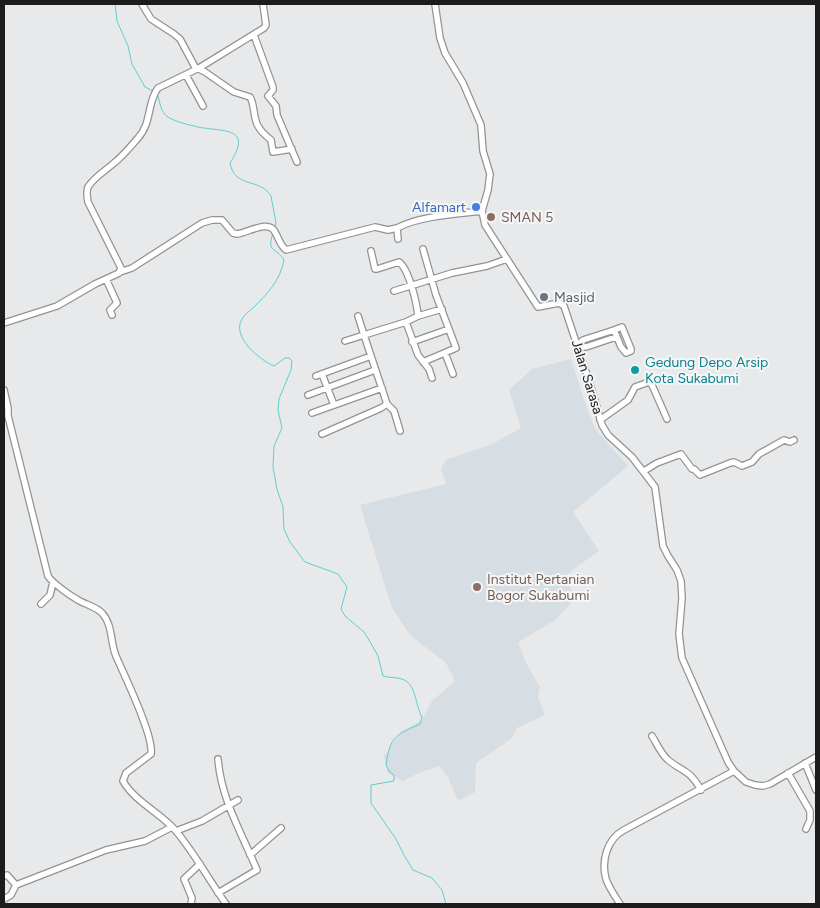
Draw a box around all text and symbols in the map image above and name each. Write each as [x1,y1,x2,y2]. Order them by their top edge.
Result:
place label: Alfamart [412,199,466,216]
marker: Alfamart [470,201,482,213]
place label: SMAN 5 [501,209,553,226]
marker: SMAN 5 [485,211,497,223]
place label: Masjid [554,289,595,306]
marker: Masjid [538,291,550,303]
street label: Jalan Sarasa [568,338,606,416]
place label: Gedung Depo Arsip Kota Sukabumi [645,354,768,387]
marker: Gedung Depo Arsip Kota Sukabumi [629,364,641,376]
place label: Institut Pertanian Bogor Sukabumi [487,571,594,604]
marker: Institut Pertanian Bogor Sukabumi [471,581,483,593]

